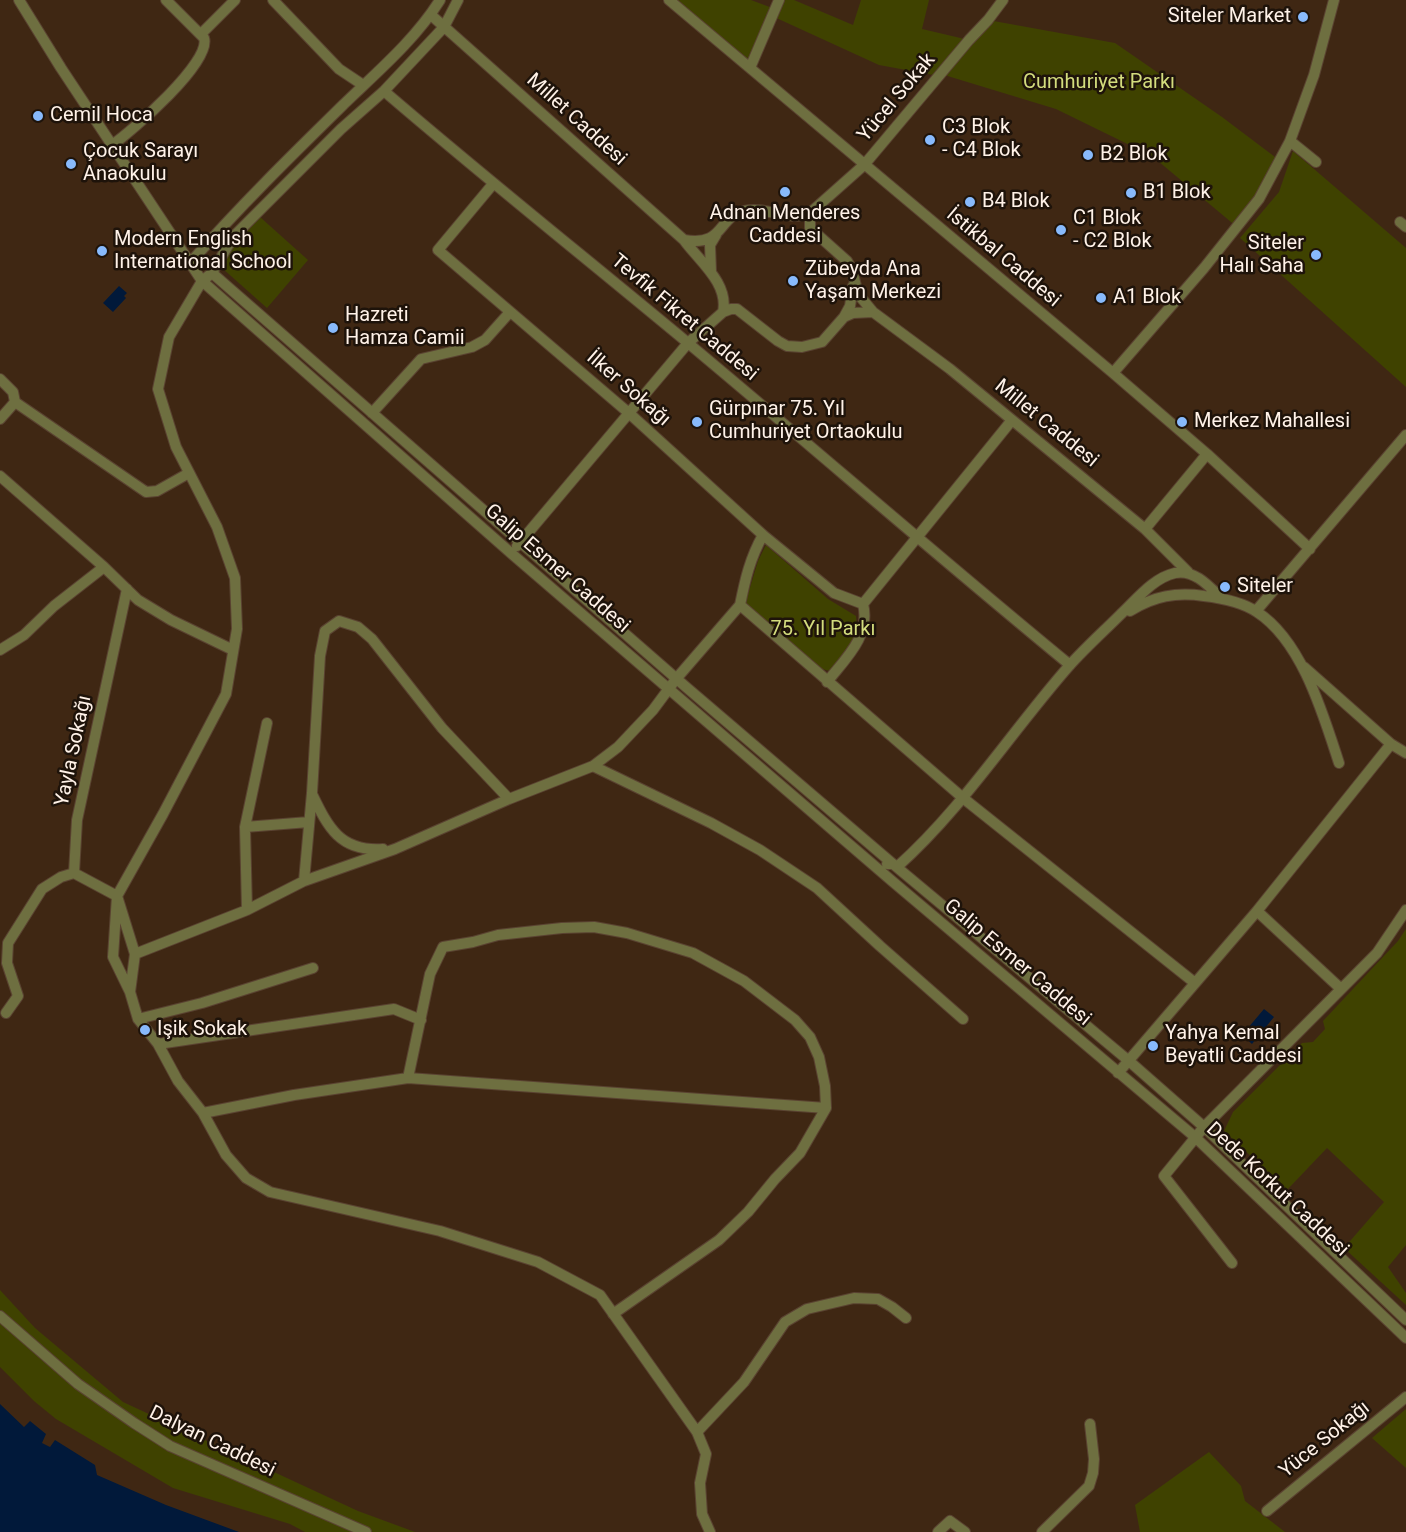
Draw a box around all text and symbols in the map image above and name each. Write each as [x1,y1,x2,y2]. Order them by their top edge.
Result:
place label: Siteler Market [1168,5,1291,29]
marker: Siteler Market [1296,10,1310,24]
street label: Yücel Sokak [853,49,941,147]
street label: Millet Caddesi [521,69,631,171]
park label: Cumhuriyet Parkı [1023,71,1175,95]
place label: Cemil Hoca [50,104,153,128]
marker: Cemil Hoca [31,109,45,123]
place label: C3 Blok - C4 Blok [942,116,1021,163]
marker: C3 Blok - C4 Blok [923,133,937,147]
place label: Çocuk Sarayı Anaokulu [83,140,198,187]
place label: B2 Blok [1100,143,1168,167]
marker: B2 Blok [1081,148,1095,162]
marker: Çocuk Sarayı Anaokulu [64,157,78,171]
place label: B1 Blok [1143,181,1211,205]
marker: Adnan Menderes Caddesi [778,185,792,199]
marker: B1 Blok [1124,186,1138,200]
place label: B4 Blok [982,190,1050,214]
marker: B4 Blok [963,195,977,209]
place label: Adnan Menderes Caddesi [710,202,860,249]
street label: İstikbal Caddesi [941,203,1065,313]
place label: C1 Blok - C2 Blok [1073,207,1152,254]
marker: C1 Blok - C2 Blok [1054,223,1068,237]
place label: Modern English International School [114,228,292,275]
place label: Siteler Halı Saha [1219,232,1304,279]
marker: Modern English International School [95,244,109,258]
marker: Siteler Halı Saha [1309,248,1323,262]
street label: Tevfik Fikret Caddesi [606,250,762,386]
place label: Zübeyda Ana Yaşam Merkezi [805,258,941,305]
marker: Zübeyda Ana Yaşam Merkezi [786,274,800,288]
place label: A1 Blok [1113,286,1181,310]
marker: A1 Blok [1094,291,1108,305]
place label: Hazreti Hamza Camii [345,304,465,351]
marker: Hazreti Hamza Camii [326,321,340,335]
street label: İlker Sokağı [581,346,675,432]
street label: Millet Caddesi [989,375,1103,473]
place label: Gürpınar 75. Yıl Cumhuriyet Ortaokulu [709,398,903,445]
place label: Merkez Mahallesi [1194,410,1350,434]
marker: Gürpınar 75. Yıl Cumhuriyet Ortaokulu [690,415,704,429]
marker: Merkez Mahallesi [1175,415,1189,429]
street label: Galip Esmer Caddesi [480,500,634,638]
place label: Siteler [1237,575,1293,599]
marker: Siteler [1218,580,1232,594]
park label: 75. Yıl Parkı [771,618,875,642]
street label: Yayla Sokağı [51,693,97,809]
street label: Galip Esmer Caddesi [939,895,1095,1031]
place label: Işik Sokak [157,1018,247,1042]
place label: Yahya Kemal Beyatli Caddesi [1165,1022,1302,1069]
marker: Işik Sokak [138,1023,152,1037]
marker: Yahya Kemal Beyatli Caddesi [1146,1039,1160,1053]
street label: Dede Korkut Caddesi [1201,1118,1353,1262]
street label: Yüce Sokağı [1275,1396,1375,1484]
street label: Dalyan Caddesi [145,1401,279,1483]

